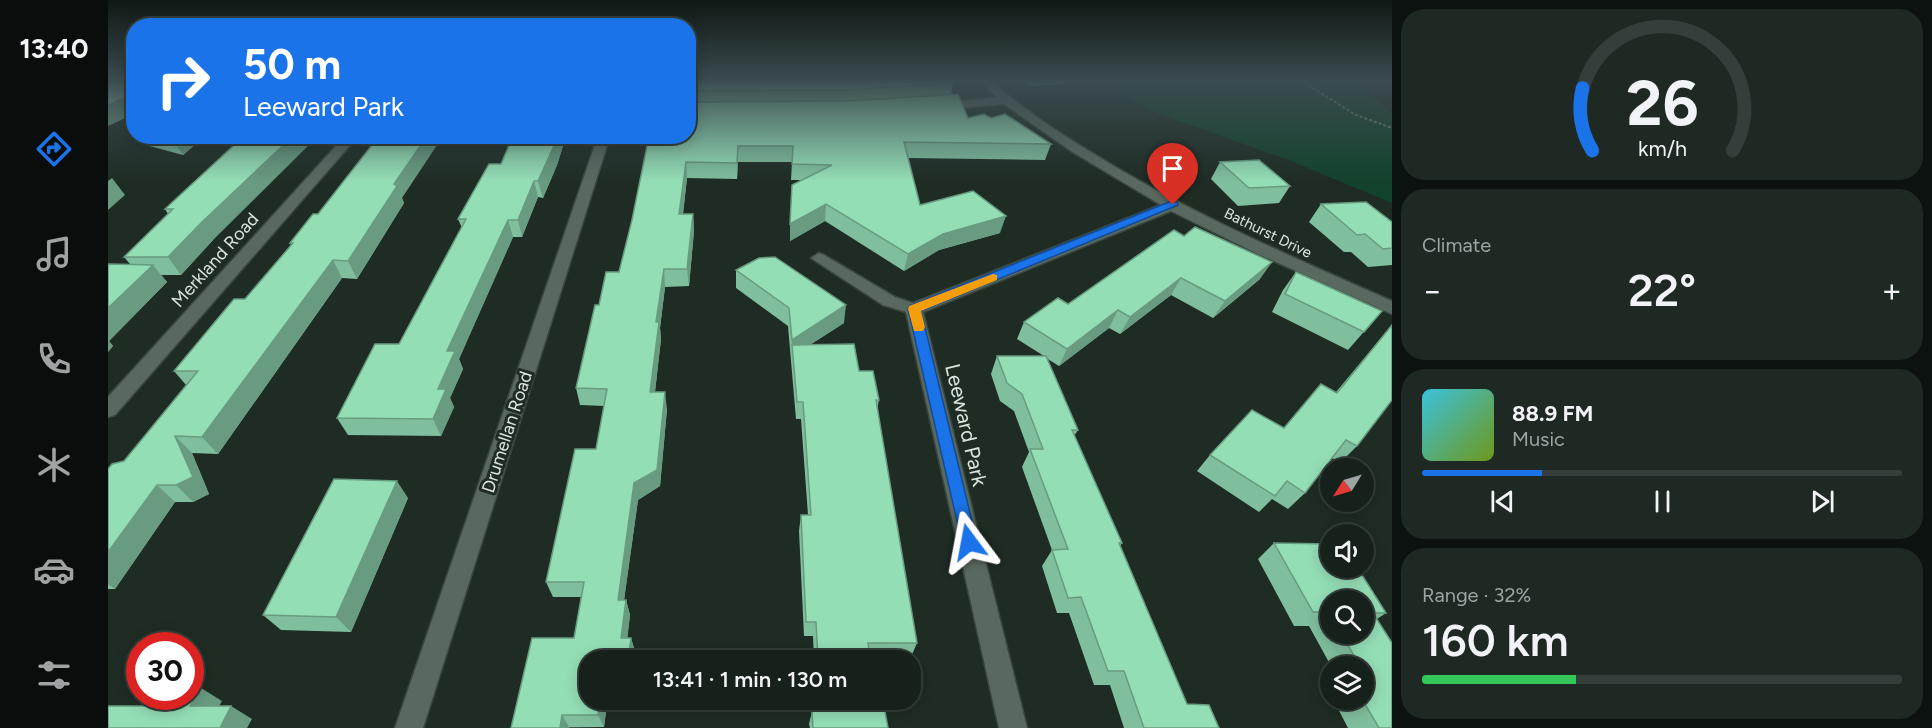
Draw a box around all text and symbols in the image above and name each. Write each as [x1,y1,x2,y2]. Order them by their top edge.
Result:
text: 13:40 [19,32,89,65]
text: 50 m [243,39,341,90]
icon: right [144,42,222,120]
text: 26 [1626,67,1698,142]
text: Leeward Park [243,90,404,123]
icon: directions [33,128,75,170]
text: km/h [1638,137,1686,162]
pin [1147,143,1198,205]
icon: arrive [1156,152,1189,185]
street label: Bathurst Drive [1221,204,1315,262]
street label: Merkland Road [167,208,263,312]
icon: music [33,233,75,275]
text: Climate [1422,233,1491,257]
text: 22° [1628,263,1696,317]
text: − [1422,271,1443,310]
text: + [1881,271,1902,310]
icon: phone [33,338,75,380]
street label: Leeward Park [940,361,993,489]
street label: Drumellan Road [477,368,537,496]
text: 88.9 FM [1512,400,1593,427]
text: Music [1512,427,1565,451]
icon: climate [33,444,75,486]
north arrow [1320,458,1374,512]
map controls [1320,458,1374,710]
icon: previous [1486,485,1519,518]
icon: pause [1646,485,1679,518]
icon: next [1806,485,1839,518]
position arrow [937,510,1001,574]
button: sound [1320,524,1374,578]
icon: car [33,549,75,591]
text: Range · 32% [1422,583,1531,607]
button: search [1320,590,1374,644]
text: 160 km [1422,613,1569,667]
speed limit sign: 30 [126,632,204,710]
icon: filters [33,654,75,696]
button: layers [1320,656,1374,710]
text: 13:41 · 1 min · 130 m [653,666,847,693]

